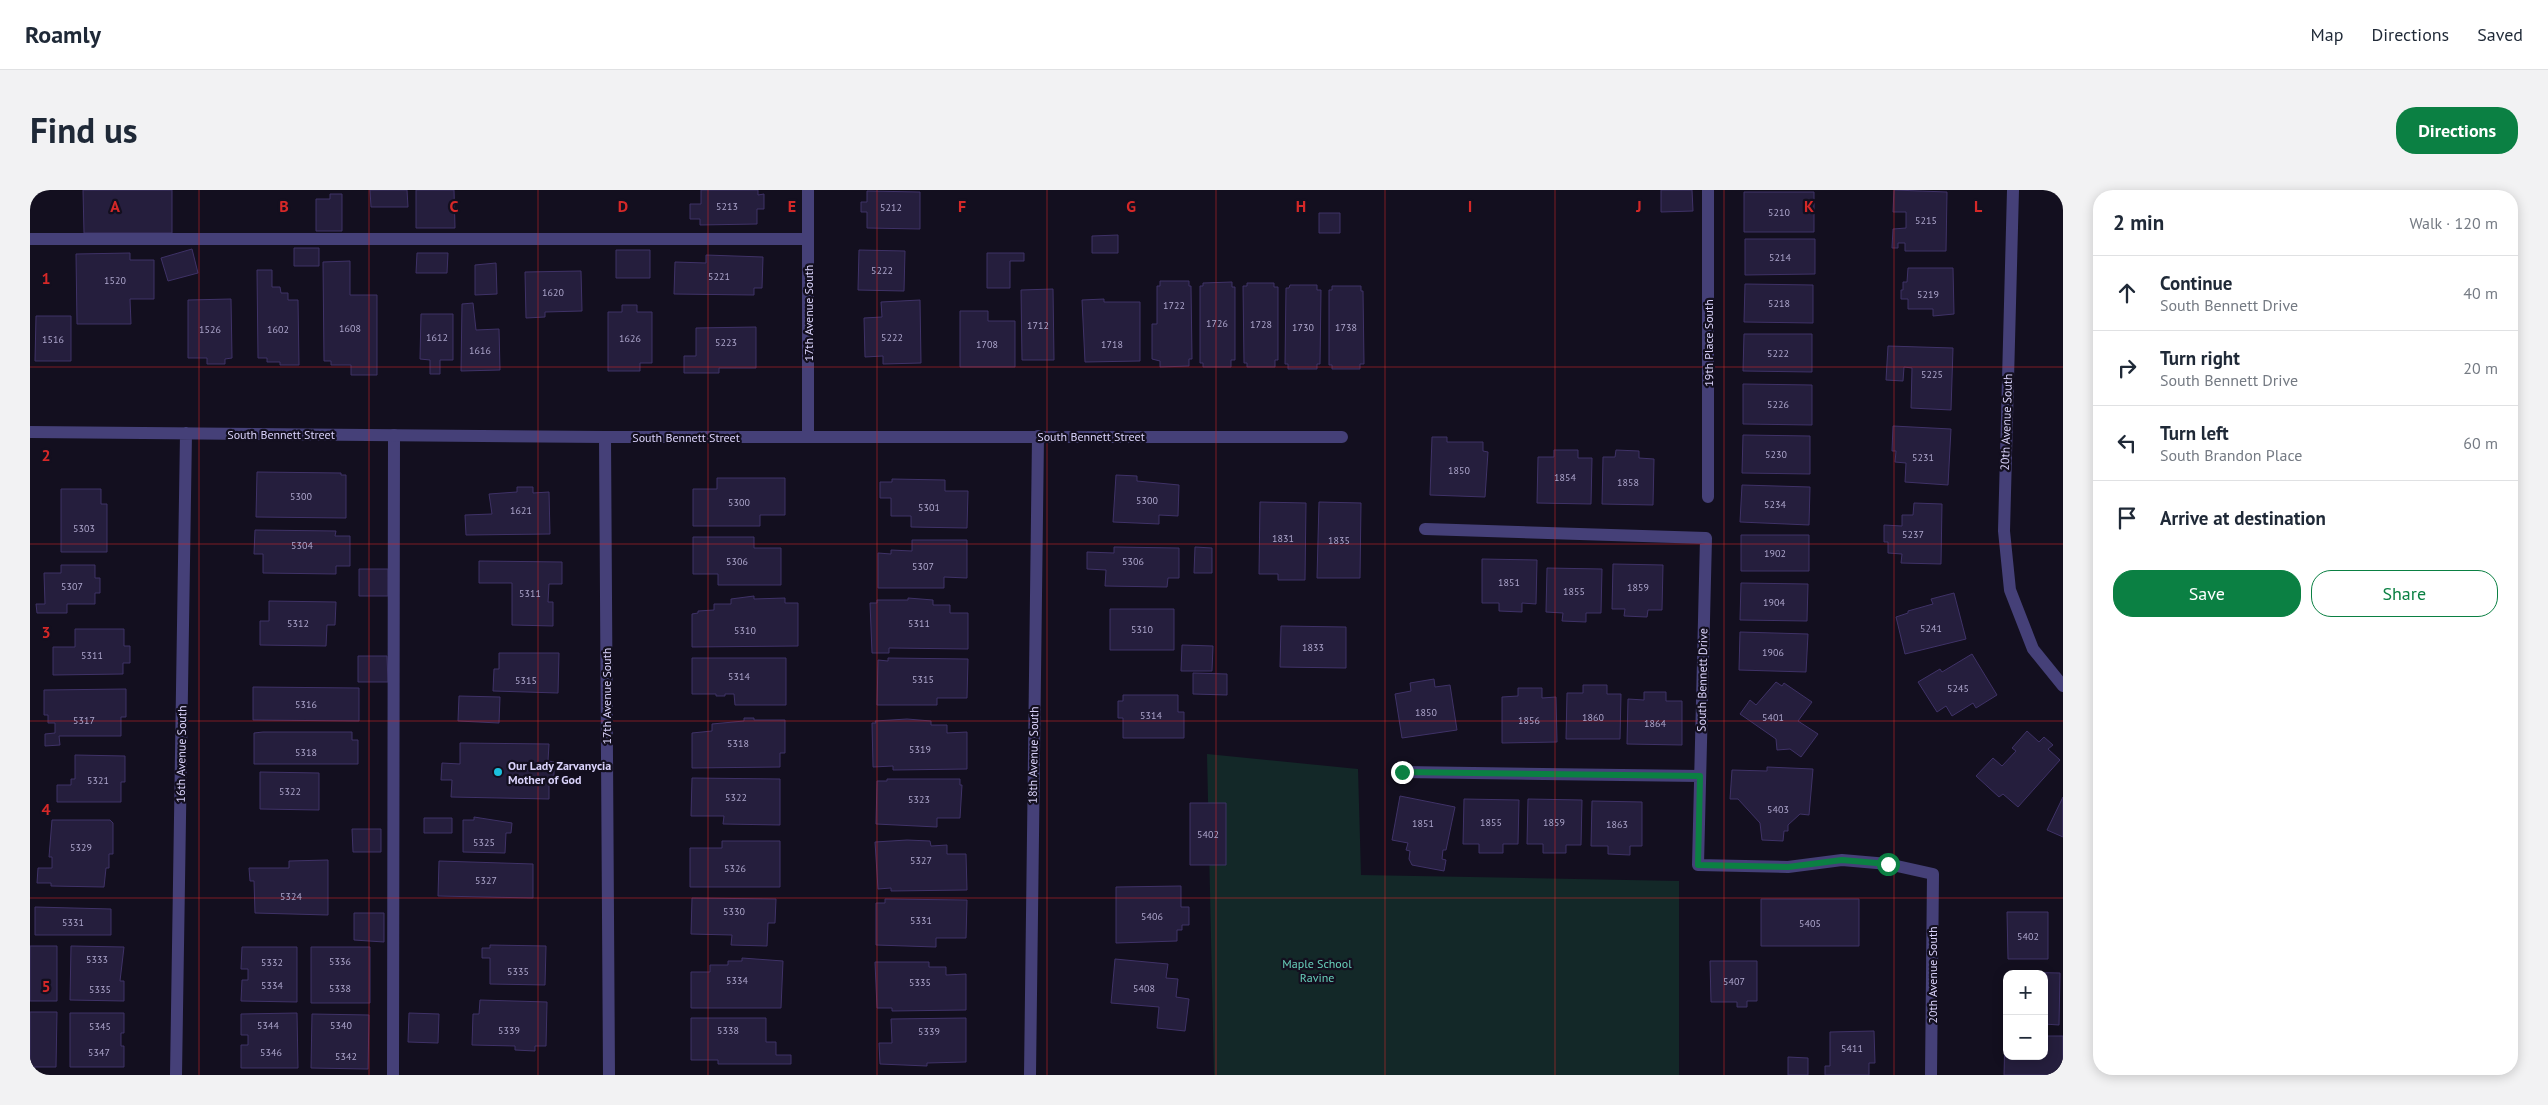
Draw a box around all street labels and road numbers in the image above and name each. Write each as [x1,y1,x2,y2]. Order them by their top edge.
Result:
street label: 17th Avenue South [801,265,816,361]
street label: 19th Place South [1701,299,1716,387]
street label: 20th Avenue South [1997,373,2015,471]
street label: South Bennett Street [227,427,335,442]
street label: South Bennett Street [1037,429,1145,444]
street label: South Bennett Street [632,430,740,445]
street label: South Bennett Drive [1694,628,1710,732]
street label: 17th Avenue South [599,648,614,744]
street label: 16th Avenue South [173,705,189,803]
street label: 18th Avenue South [1025,706,1041,804]
street label: 20th Avenue South [1925,926,1940,1024]

